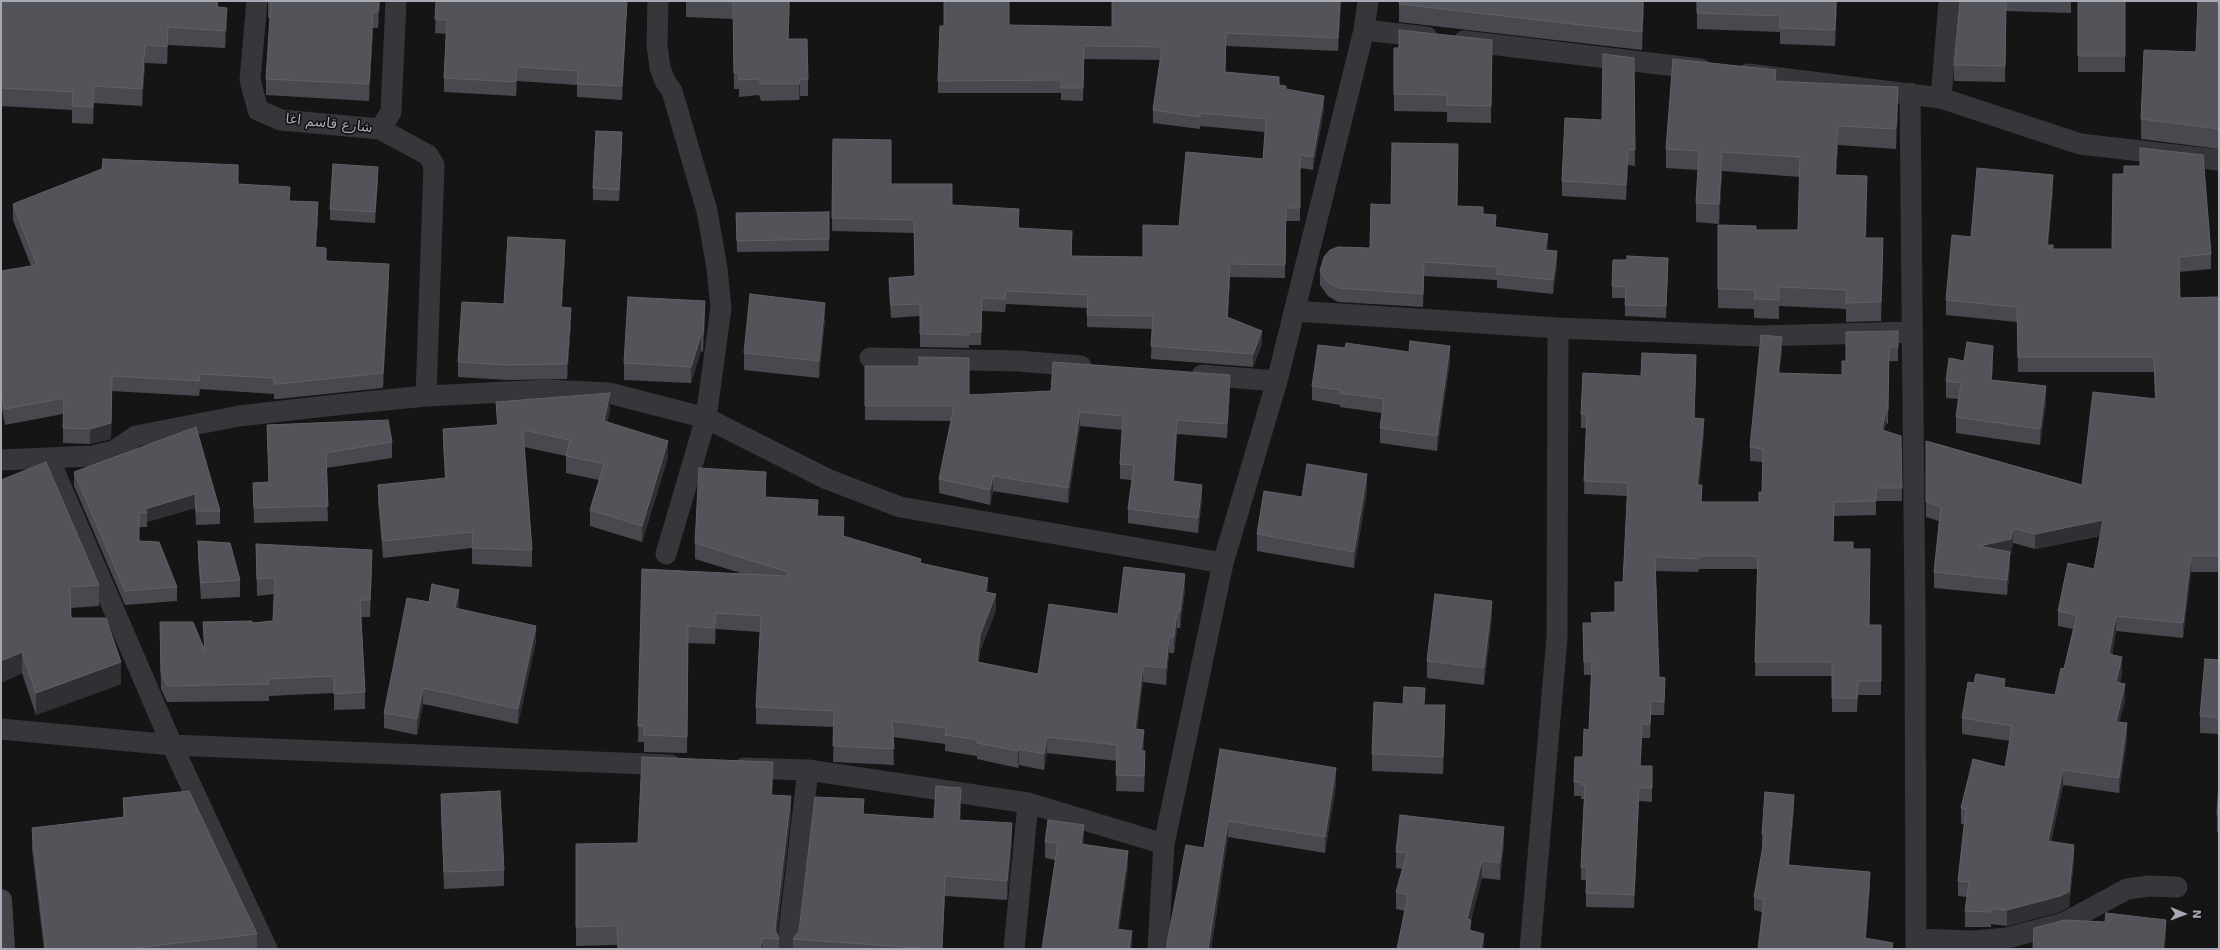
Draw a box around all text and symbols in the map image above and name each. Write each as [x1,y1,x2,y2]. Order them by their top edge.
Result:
street label: شارع قاسم اغا [285,111,373,137]
north arrow [2164,894,2204,934]
text: N [2190,909,2203,919]

